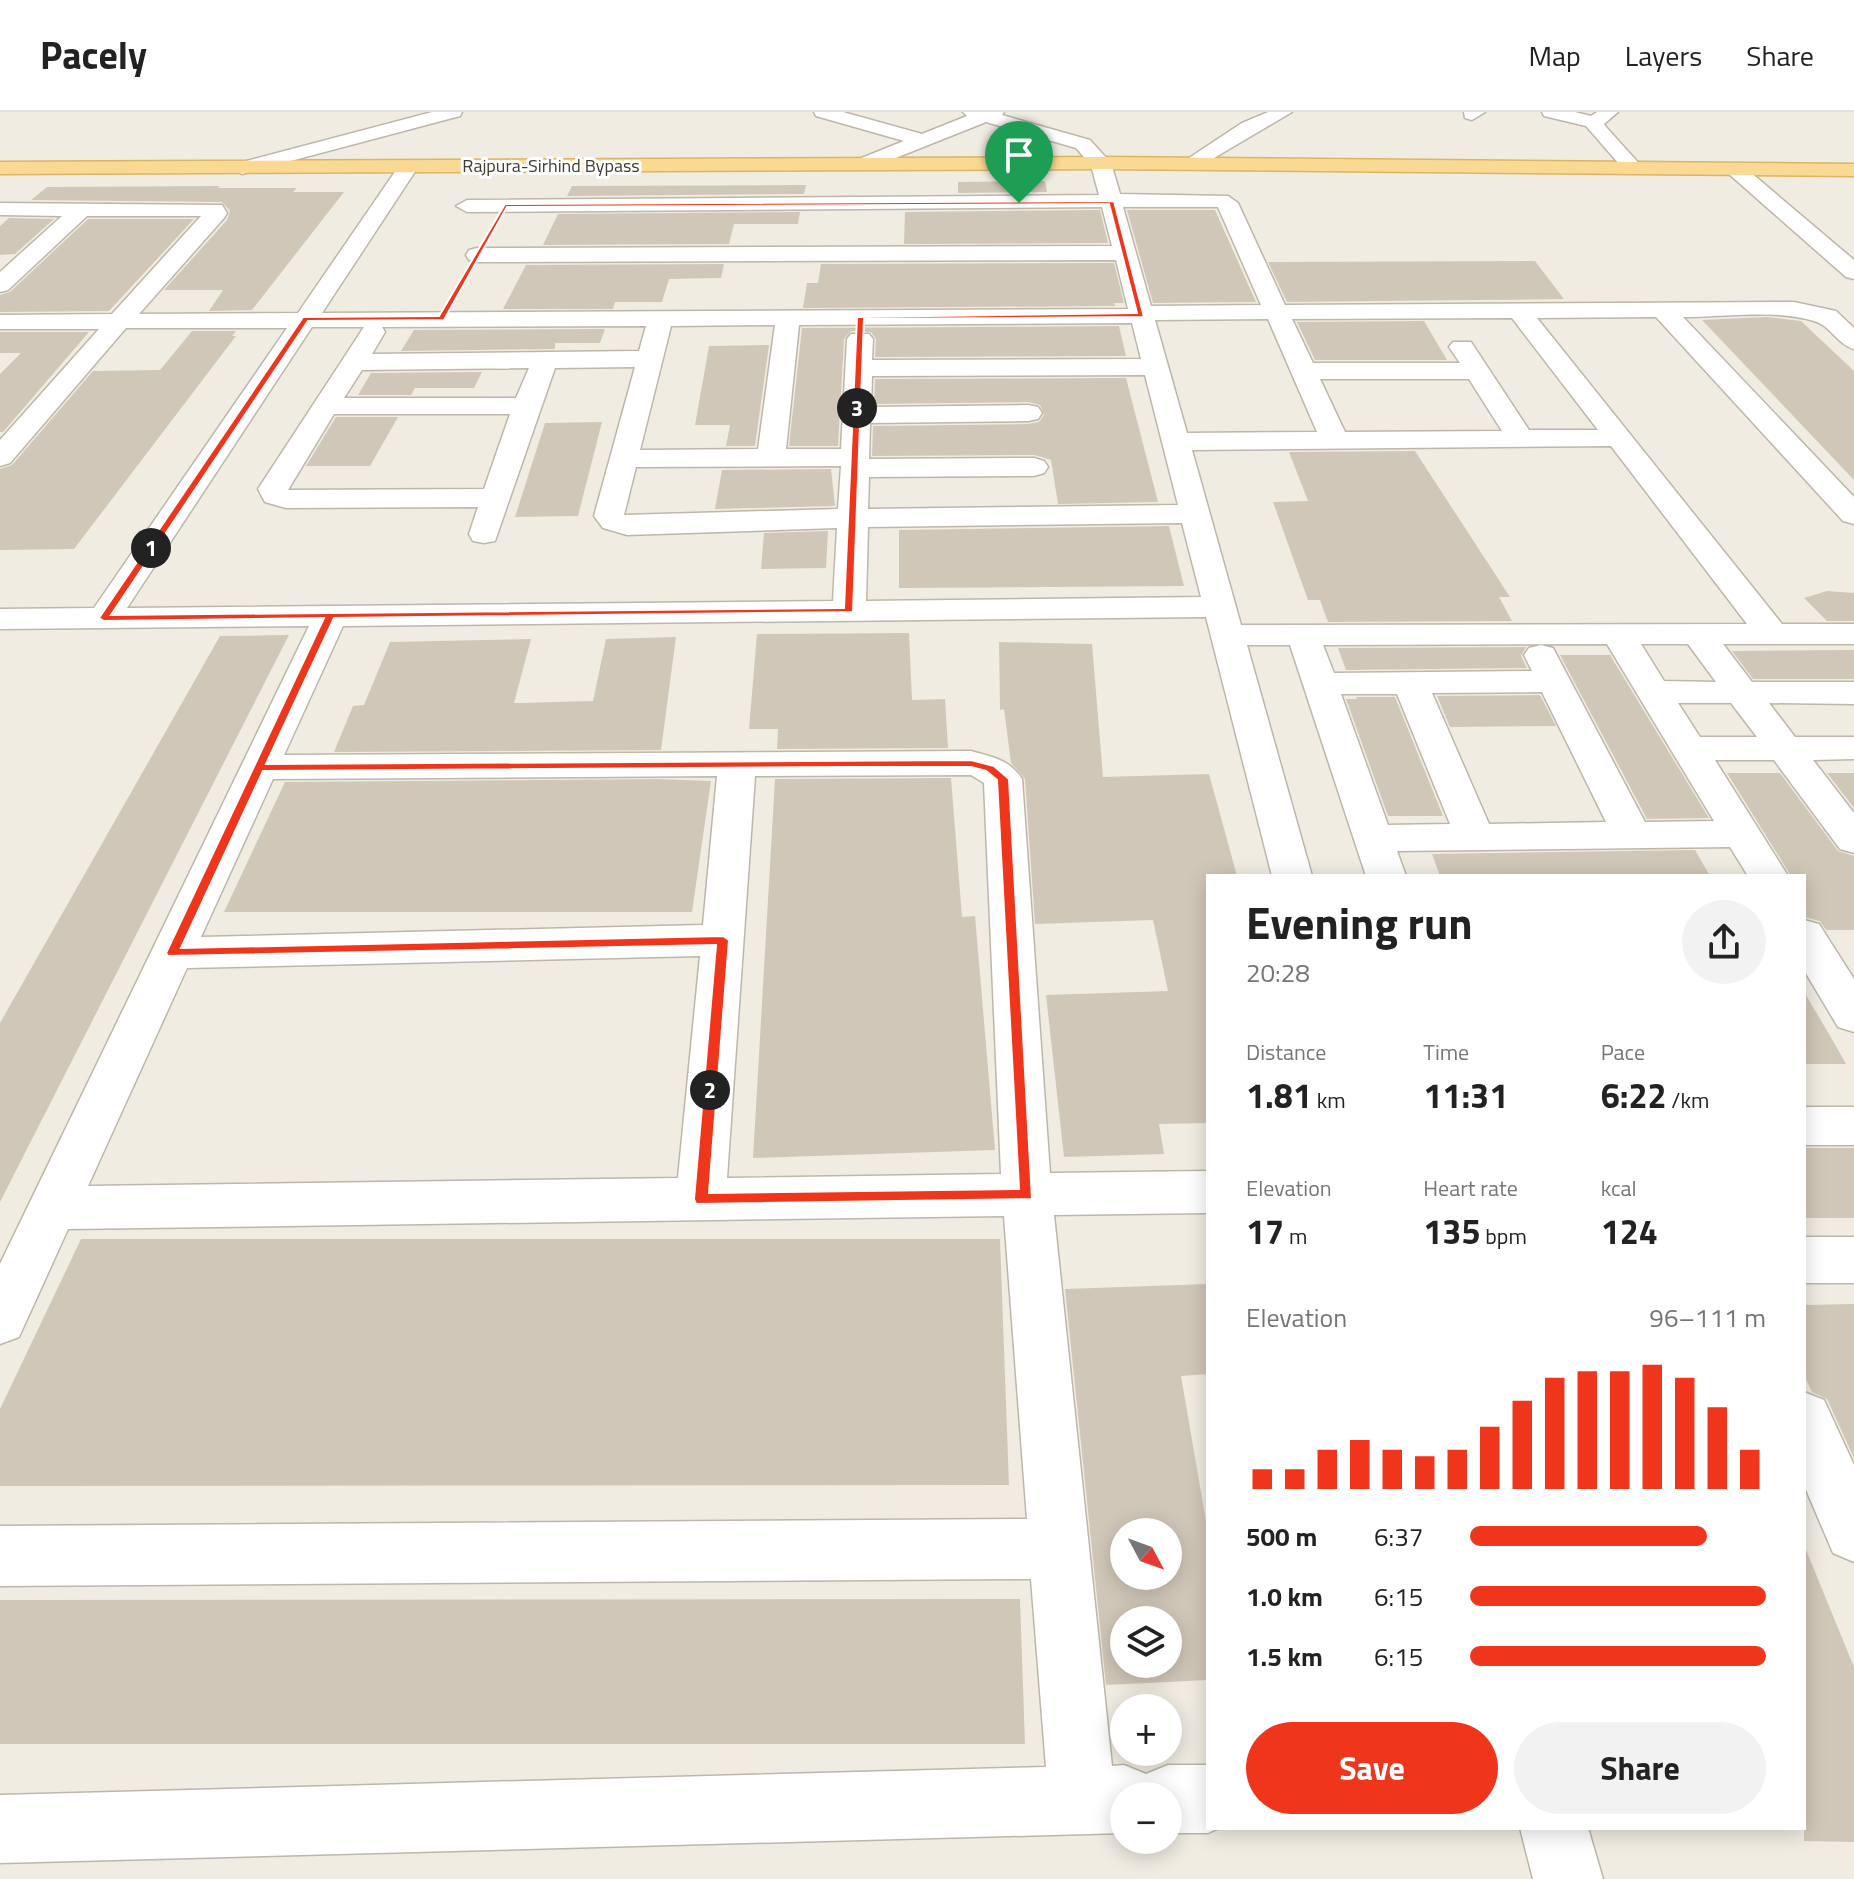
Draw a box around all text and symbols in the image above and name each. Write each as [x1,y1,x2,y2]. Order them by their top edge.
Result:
text: Pacely [40,26,147,84]
text: Map [1528,34,1581,77]
text: Layers [1625,34,1702,77]
text: Share [1746,34,1814,77]
pin [985,121,1053,203]
icon: arrive [997,133,1041,177]
street label: Rajpura-Sirhind Bypass [462,152,640,179]
pin: 3 [837,388,877,428]
text: 3 [851,391,863,425]
pin: 1 [131,528,171,568]
text: 1 [145,531,157,565]
text: Evening run [1246,889,1473,956]
button: share [1682,900,1766,984]
text: 20:28 [1246,953,1310,992]
text: Distance [1246,1035,1326,1069]
text: Time [1423,1035,1469,1069]
text: Pace [1601,1035,1645,1069]
text: 1.81 [1246,1069,1312,1121]
text: 11:31 [1423,1069,1508,1121]
text: 6:22 [1601,1069,1666,1121]
pin: 2 [690,1070,730,1110]
text: 2 [704,1073,716,1107]
text: km [1312,1083,1346,1117]
text: /km [1666,1083,1709,1117]
text: Elevation [1246,1171,1332,1205]
text: Heart rate [1423,1171,1518,1205]
text: kcal [1601,1171,1637,1205]
text: 17 [1246,1205,1284,1257]
text: 135 [1423,1205,1480,1257]
text: 124 [1601,1205,1658,1257]
text: m [1284,1219,1307,1253]
text: bpm [1480,1219,1527,1253]
text: Elevation [1246,1298,1347,1337]
text: 96–111 m [1649,1298,1766,1337]
text: 500 m [1246,1517,1317,1556]
text: 6:37 [1374,1517,1423,1556]
north arrow [1110,1518,1182,1590]
map controls [1110,1518,1182,1854]
text: 1.0 km [1246,1577,1323,1616]
text: 6:15 [1374,1577,1423,1616]
button: layers [1110,1606,1182,1678]
text: 1.5 km [1246,1637,1323,1676]
text: 6:15 [1374,1637,1423,1676]
button: + [1110,1694,1182,1766]
button: Save [1246,1722,1498,1814]
button: Share [1514,1722,1766,1814]
button: − [1110,1782,1182,1854]

